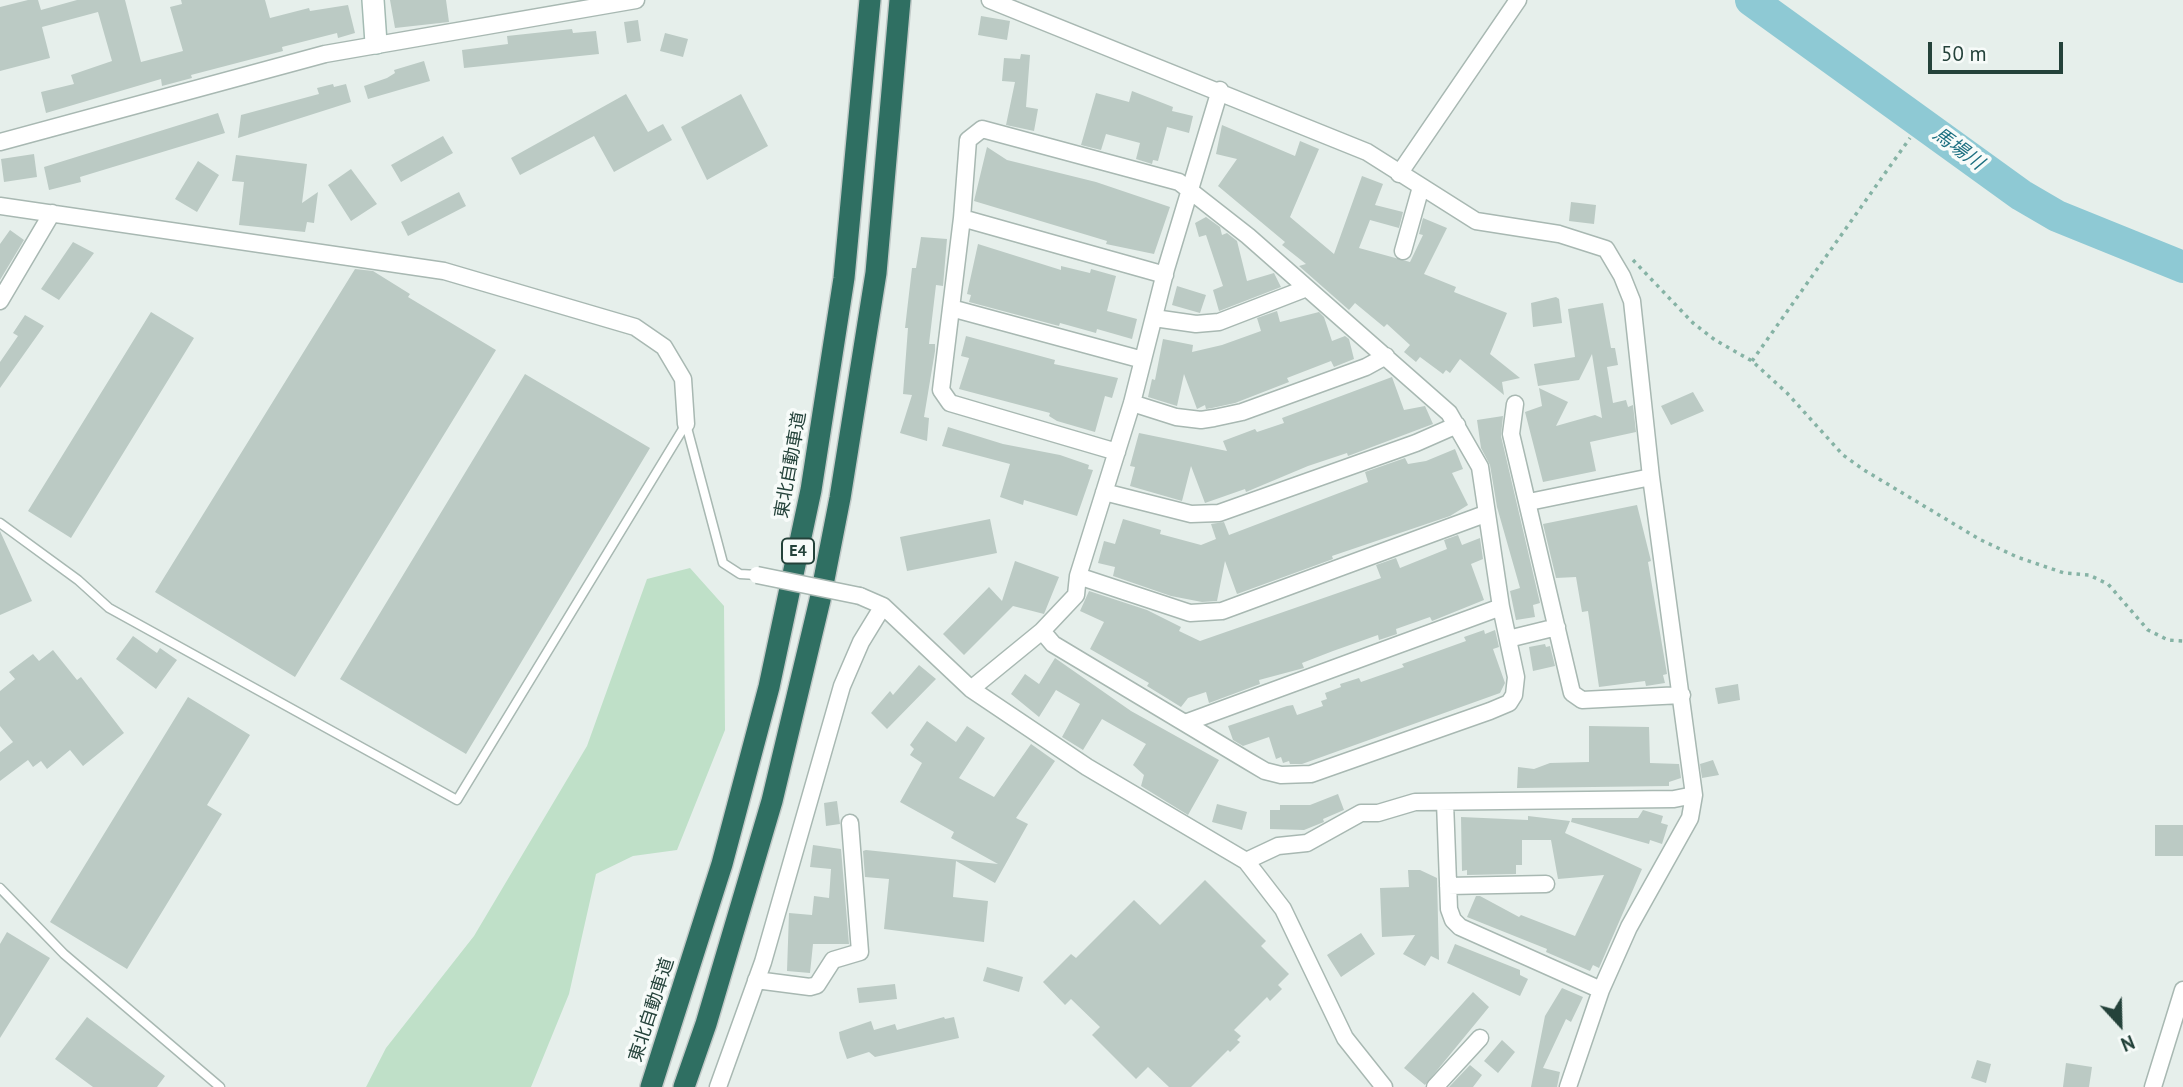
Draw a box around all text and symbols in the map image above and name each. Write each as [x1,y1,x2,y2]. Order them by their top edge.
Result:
scale bar [1931,28,2066,72]
text: 50 m [1941,40,1987,67]
water label: 馬場川 [1928,123,1988,175]
street label: 東北自動車道 [771,410,811,520]
road number: E4 [782,538,814,564]
street label: 東北自動車道 [625,955,679,1065]
north arrow [2085,989,2155,1059]
text: N [2118,1030,2138,1057]

